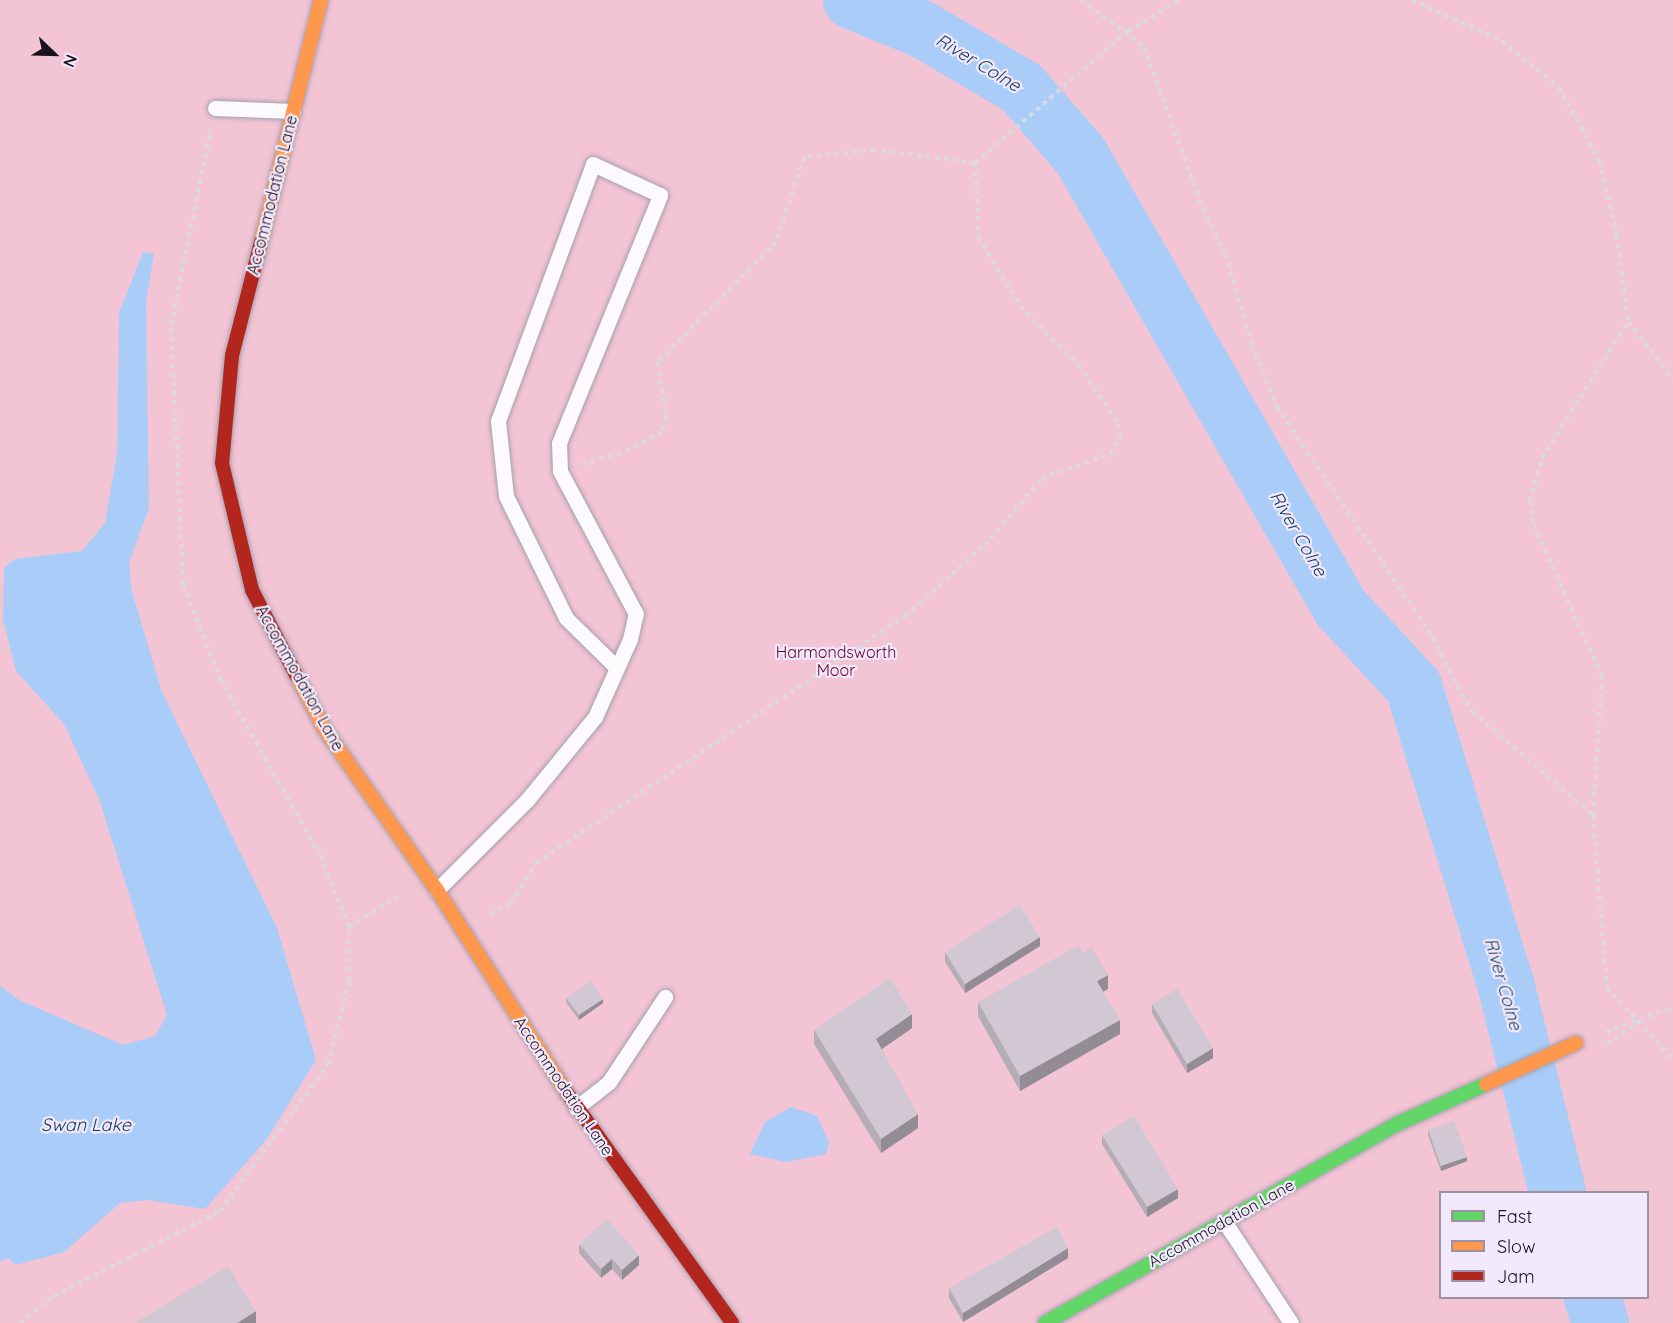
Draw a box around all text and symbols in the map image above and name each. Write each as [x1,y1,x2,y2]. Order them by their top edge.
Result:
north arrow [24,24,84,84]
water label: River Colne [932,29,1024,97]
text: N [59,52,82,70]
street label: Accommodation Lane [243,113,301,277]
water label: River Colne [1265,488,1331,580]
street label: Accommodation Lane [252,602,348,754]
park label: Harmondsworth Moor [776,642,896,680]
water label: River Colne [1480,936,1526,1032]
street label: Accommodation Lane [510,1013,618,1159]
water label: Swan Lake [41,1114,131,1136]
street label: Accommodation Lane [1145,1175,1297,1271]
legend [1439,1191,1649,1299]
text: Fast [1497,1205,1532,1228]
text: Slow [1497,1235,1535,1258]
text: Jam [1497,1265,1535,1288]

